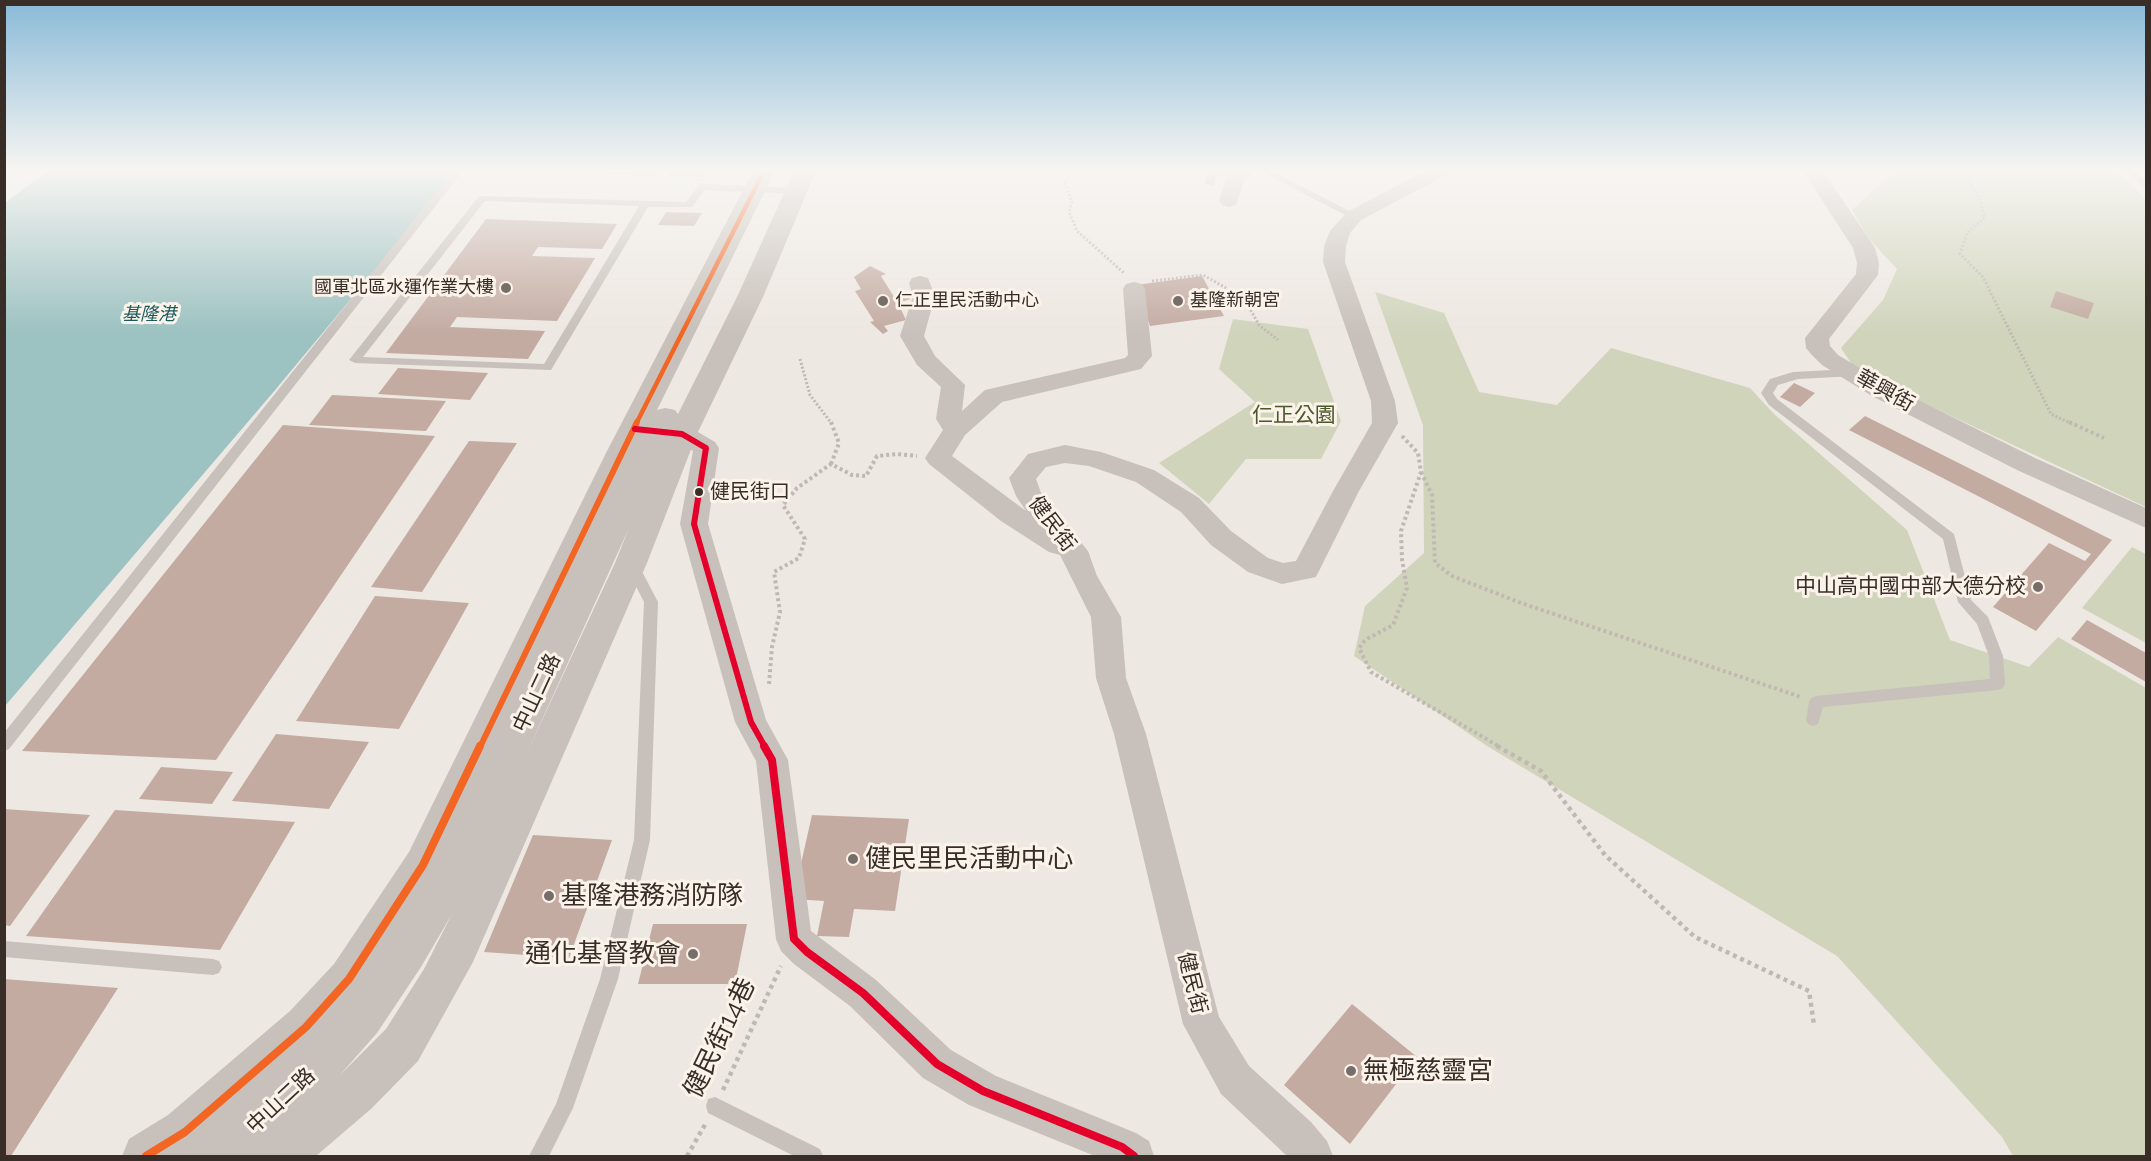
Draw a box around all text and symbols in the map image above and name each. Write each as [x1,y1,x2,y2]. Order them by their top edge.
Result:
place label: 國軍北區水運作業大樓 [314,277,494,299]
marker: 國軍北區水運作業大樓 [499,281,513,295]
place label: 仁正里民活動中心 [895,290,1039,312]
place label: 基隆新朝宮 [1190,290,1280,312]
marker: 仁正里民活動中心 [876,294,890,308]
marker: 基隆新朝宮 [1171,294,1185,308]
water label: 基隆港 [122,304,176,326]
street label: 華興街 [1851,365,1919,417]
park label: 仁正公園 [1252,403,1336,429]
place label: 健民街口 [710,480,790,504]
marker: 健民街口 [693,486,705,498]
street label: 健民街 [1023,491,1081,557]
place label: 中山高中國中部大德分校 [1795,574,2026,600]
marker: 中山高中國中部大德分校 [2031,580,2045,594]
street label: 中山二路 [508,650,566,736]
place label: 健民里民活動中心 [865,843,1073,875]
marker: 健民里民活動中心 [846,852,860,866]
place label: 基隆港務消防隊 [561,880,743,912]
marker: 基隆港務消防隊 [542,889,556,903]
place label: 通化基督教會 [525,938,681,970]
marker: 通化基督教會 [686,947,700,961]
street label: 健民街 [1172,949,1212,1017]
street label: 健民街14巷 [678,973,762,1103]
place label: 無極慈靈宮 [1363,1055,1493,1087]
street label: 中山二路 [242,1063,320,1139]
marker: 無極慈靈宮 [1344,1064,1358,1078]

